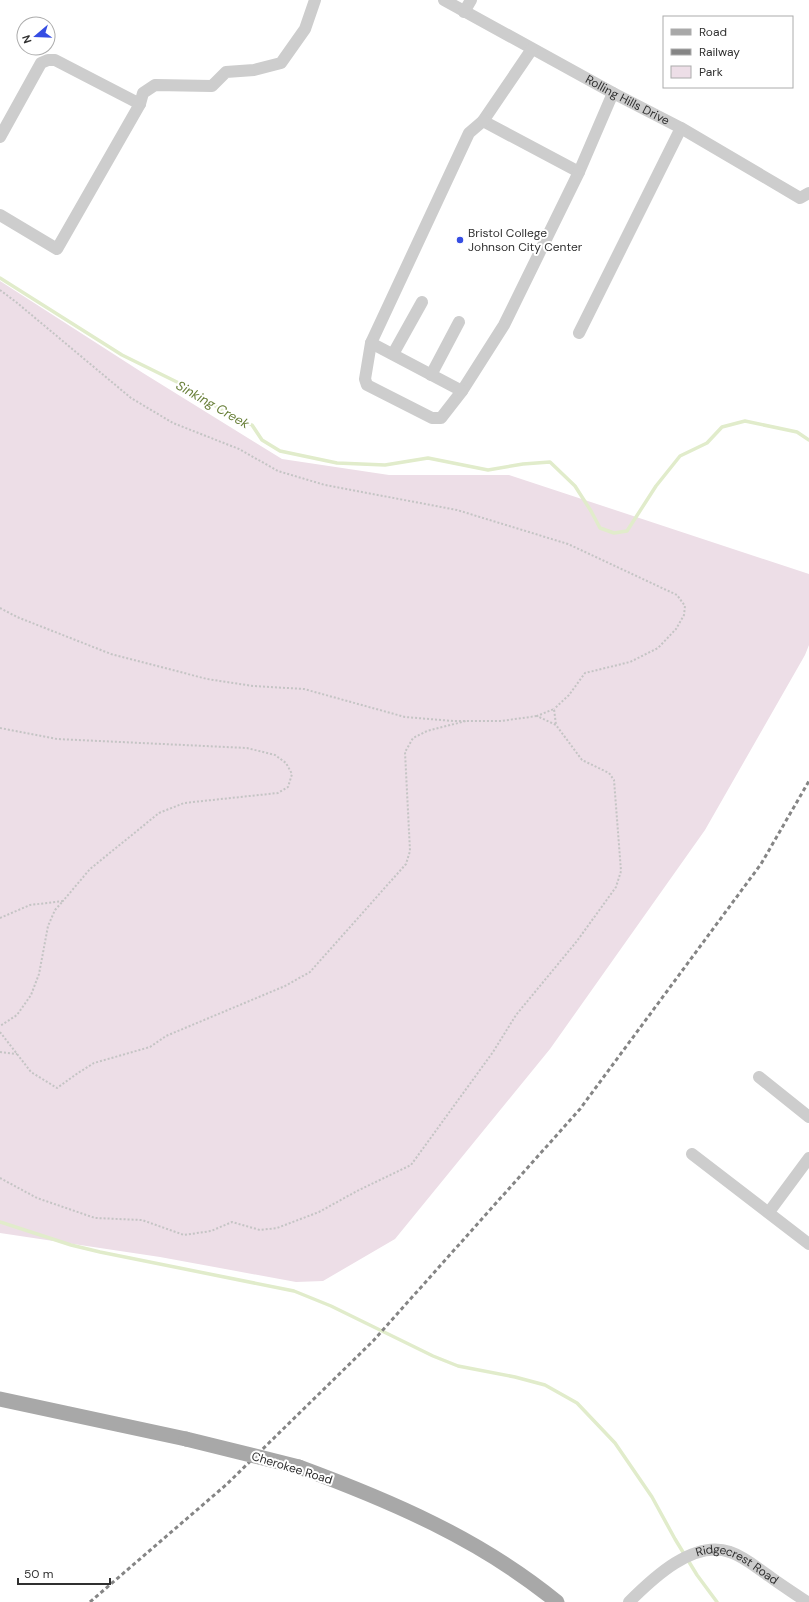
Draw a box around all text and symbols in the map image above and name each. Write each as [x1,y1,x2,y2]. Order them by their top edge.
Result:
north arrow [16,16,56,56]
legend [663,16,793,88]
text: Road [699,24,727,40]
text: N [19,33,34,45]
text: Railway [699,44,740,60]
text: Park [699,64,723,80]
street label: Rolling Hills Drive [582,71,673,129]
place label: Bristol College Johnson City Center [468,225,583,255]
marker: Bristol College Johnson City Center [455,235,465,245]
water label: Sinking Creek [173,377,253,432]
street label: Cherokee Road [249,1448,335,1488]
street label: Ridgecrest Road [694,1541,782,1588]
scale bar [18,1560,110,1586]
text: 50 m [24,1566,53,1582]

